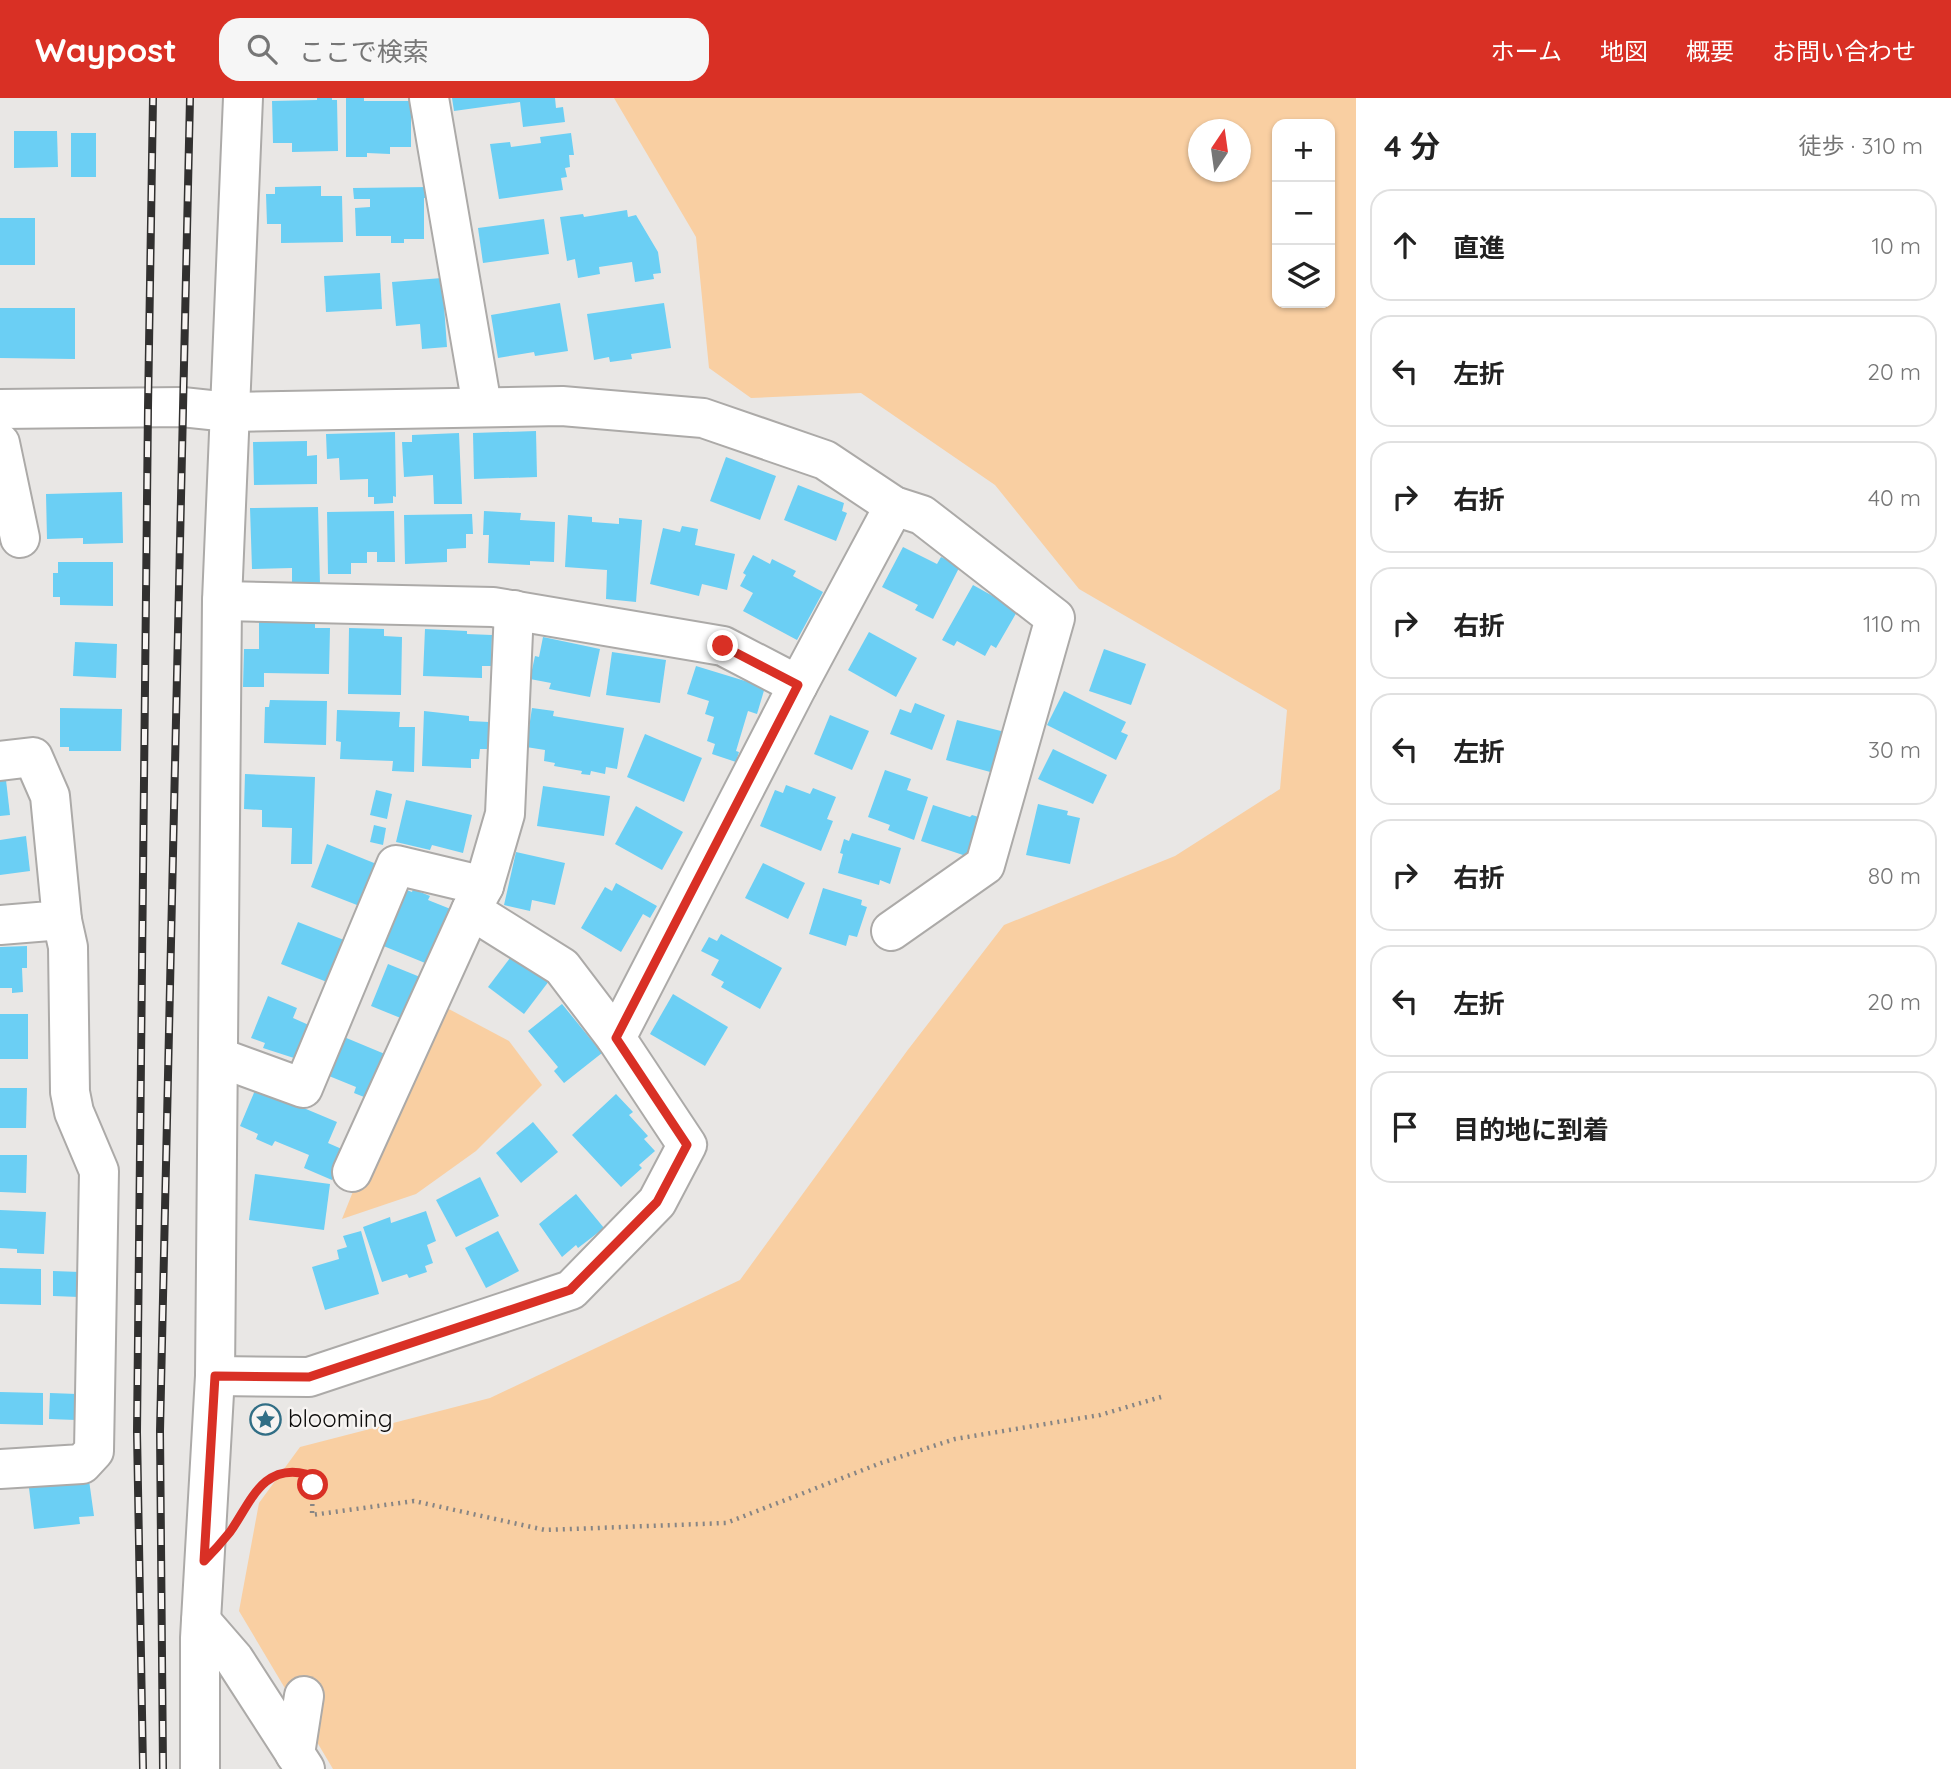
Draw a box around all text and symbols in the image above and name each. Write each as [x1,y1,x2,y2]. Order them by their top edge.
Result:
search box [219,18,709,81]
text: Waypost [35,29,177,70]
icon: search [243,30,281,68]
text: ここで検索 [299,35,429,68]
text: ホーム [1491,36,1562,66]
text: 地図 [1600,36,1648,66]
text: 概要 [1686,36,1734,66]
text: お問い合わせ [1772,36,1916,66]
north arrow [1188,119,1251,182]
map controls [1272,119,1335,308]
button: + [1272,119,1335,182]
text: 4 分 [1384,127,1440,165]
text: 徒歩 · 310 m [1798,131,1923,160]
button: − [1272,182,1335,245]
icon: ahead [1386,226,1424,264]
text: 直進 [1453,231,1505,264]
text: 10 m [1872,231,1921,260]
button: layers [1272,245,1335,308]
icon: left [1386,352,1424,390]
text: 左折 [1453,357,1505,390]
text: 20 m [1867,357,1921,386]
icon: right [1386,478,1424,516]
text: 右折 [1453,483,1505,516]
text: 40 m [1868,483,1921,512]
icon: right [1386,604,1424,642]
text: 右折 [1453,609,1505,642]
text: 110 m [1863,609,1921,638]
route end [707,630,738,661]
icon: left [1386,730,1424,768]
text: 左折 [1453,735,1505,768]
text: 30 m [1868,735,1921,764]
icon: right [1386,856,1424,894]
text: 右折 [1453,861,1505,894]
text: 80 m [1868,861,1921,890]
icon: left [1386,982,1424,1020]
text: 左折 [1453,987,1505,1020]
text: 20 m [1867,987,1921,1016]
icon: arrive [1386,1108,1424,1146]
text: 目的地に到着 [1453,1113,1609,1146]
place icon: blooming [248,1402,282,1436]
place label: blooming [288,1403,393,1433]
route start [297,1469,328,1500]

